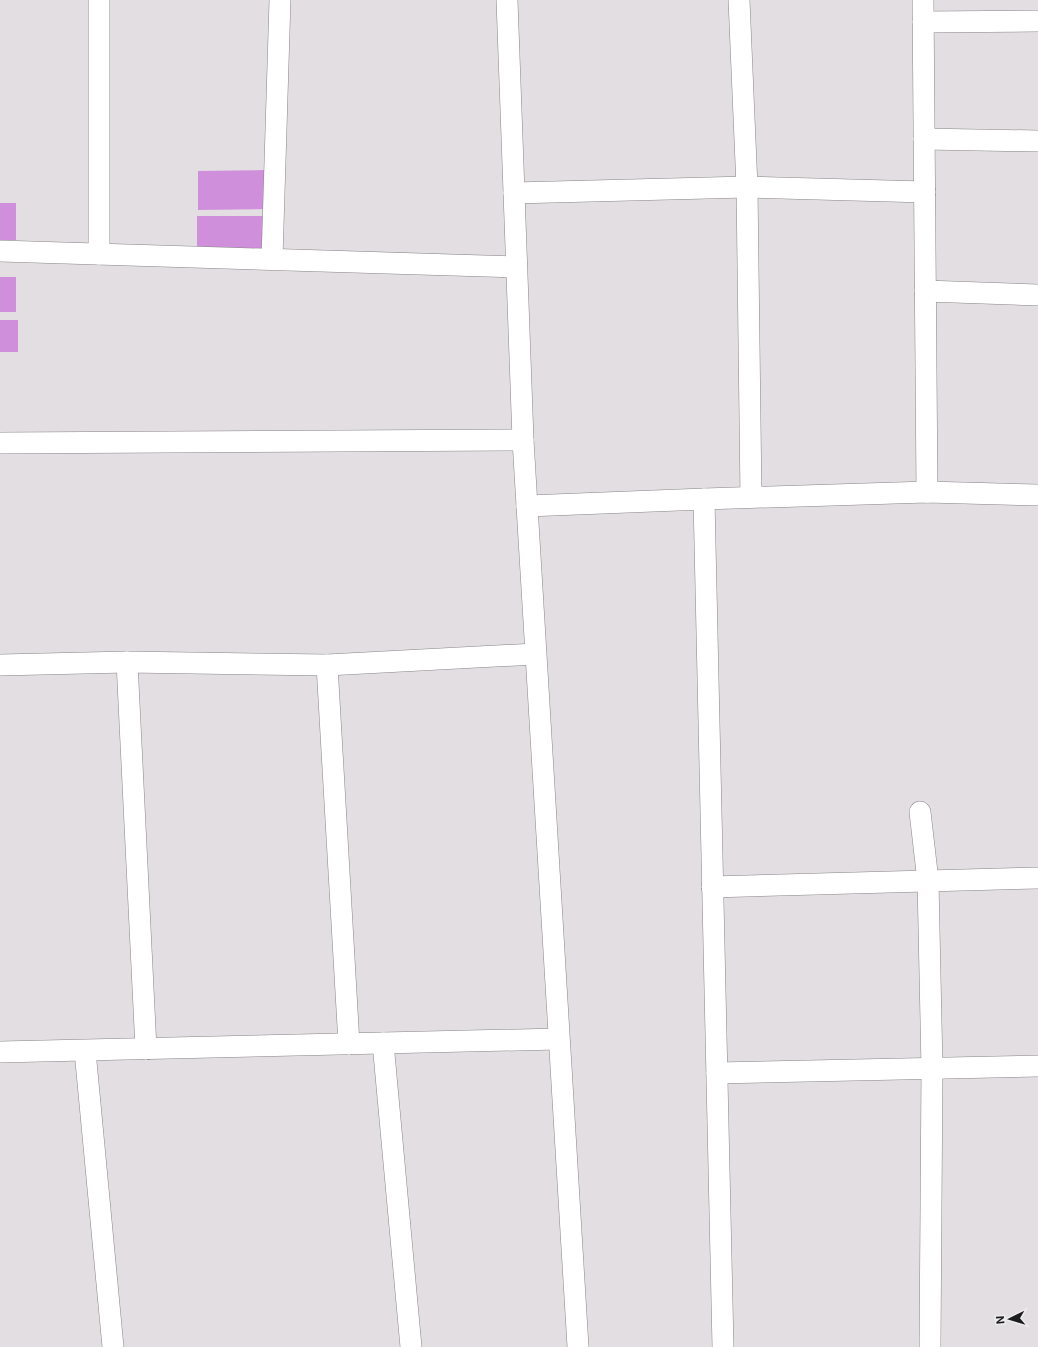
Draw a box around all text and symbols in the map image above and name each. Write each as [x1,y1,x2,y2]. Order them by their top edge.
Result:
north arrow [990,1299,1030,1339]
text: N [993,1315,1007,1325]

